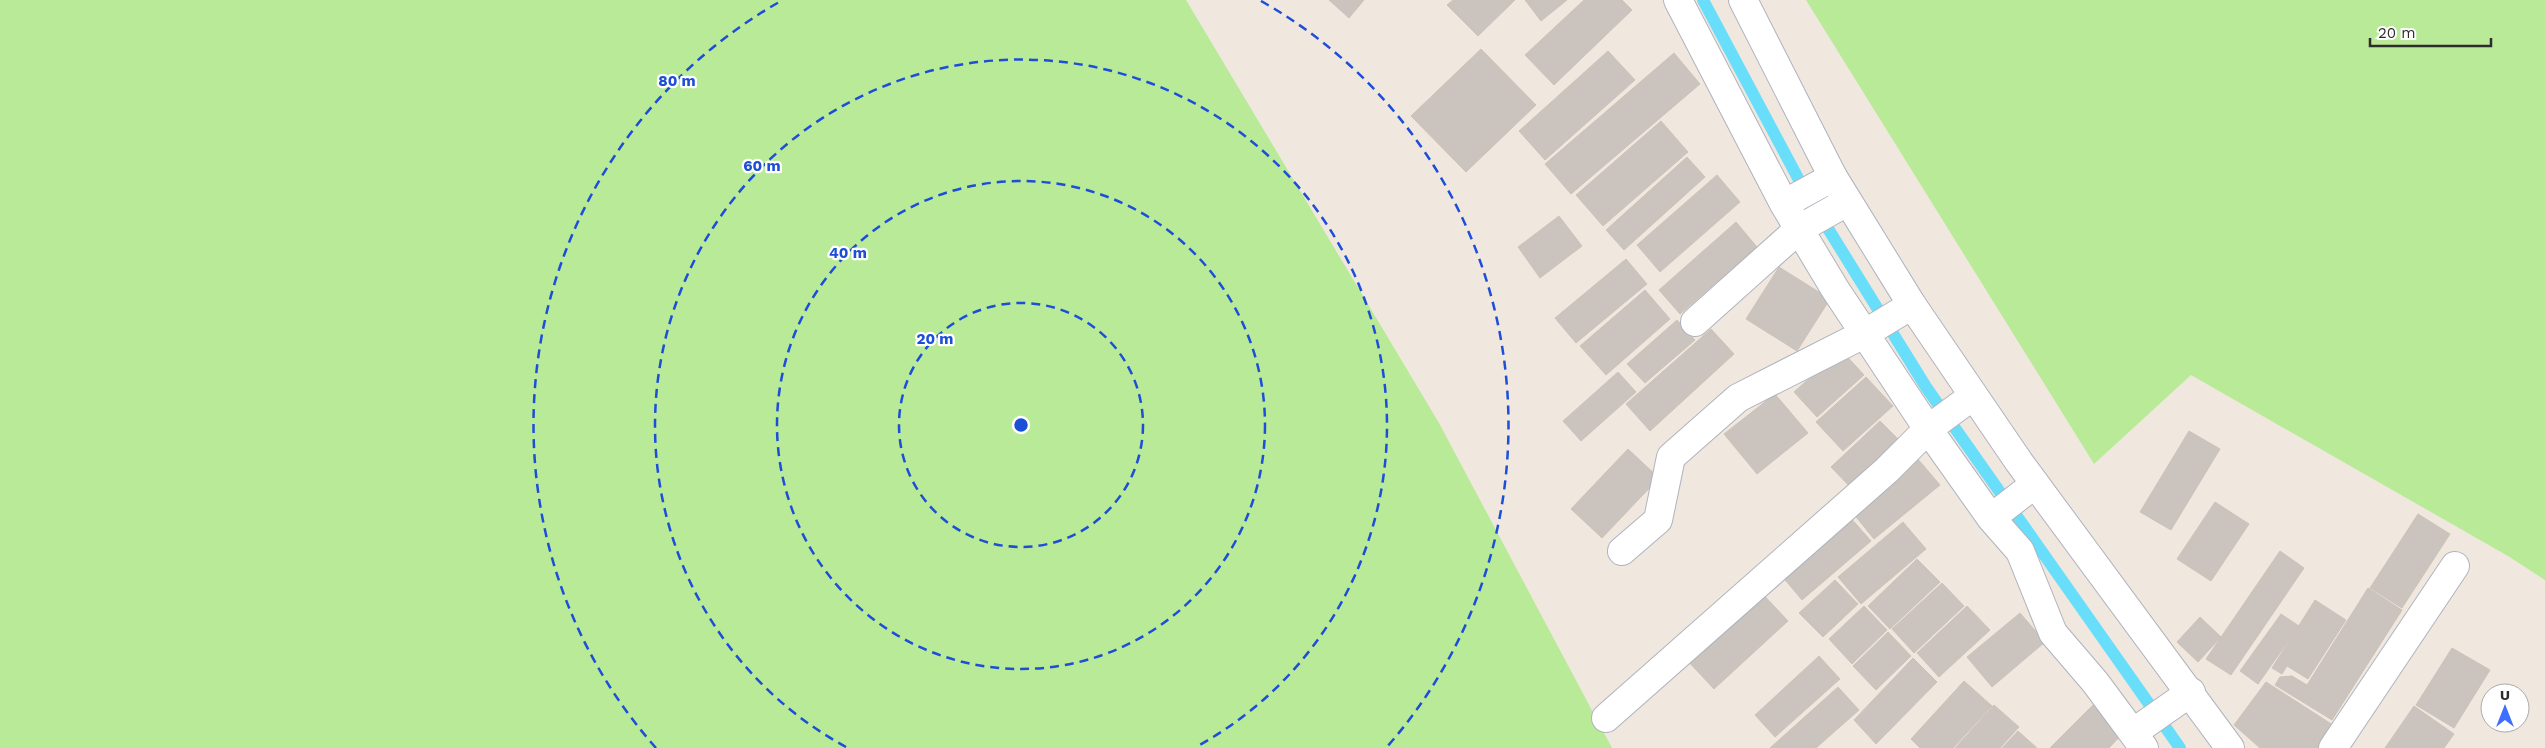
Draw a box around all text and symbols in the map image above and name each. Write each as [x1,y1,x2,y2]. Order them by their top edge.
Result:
scale bar [2370,15,2491,47]
text: 20 m [2378,24,2416,42]
text: 80 m [658,72,696,90]
text: 60 m [743,157,781,175]
text: 40 m [829,244,867,262]
text: 20 m [916,330,954,348]
centre of rings [1012,416,1030,434]
north arrow [2480,683,2530,733]
text: U [2500,687,2510,703]

